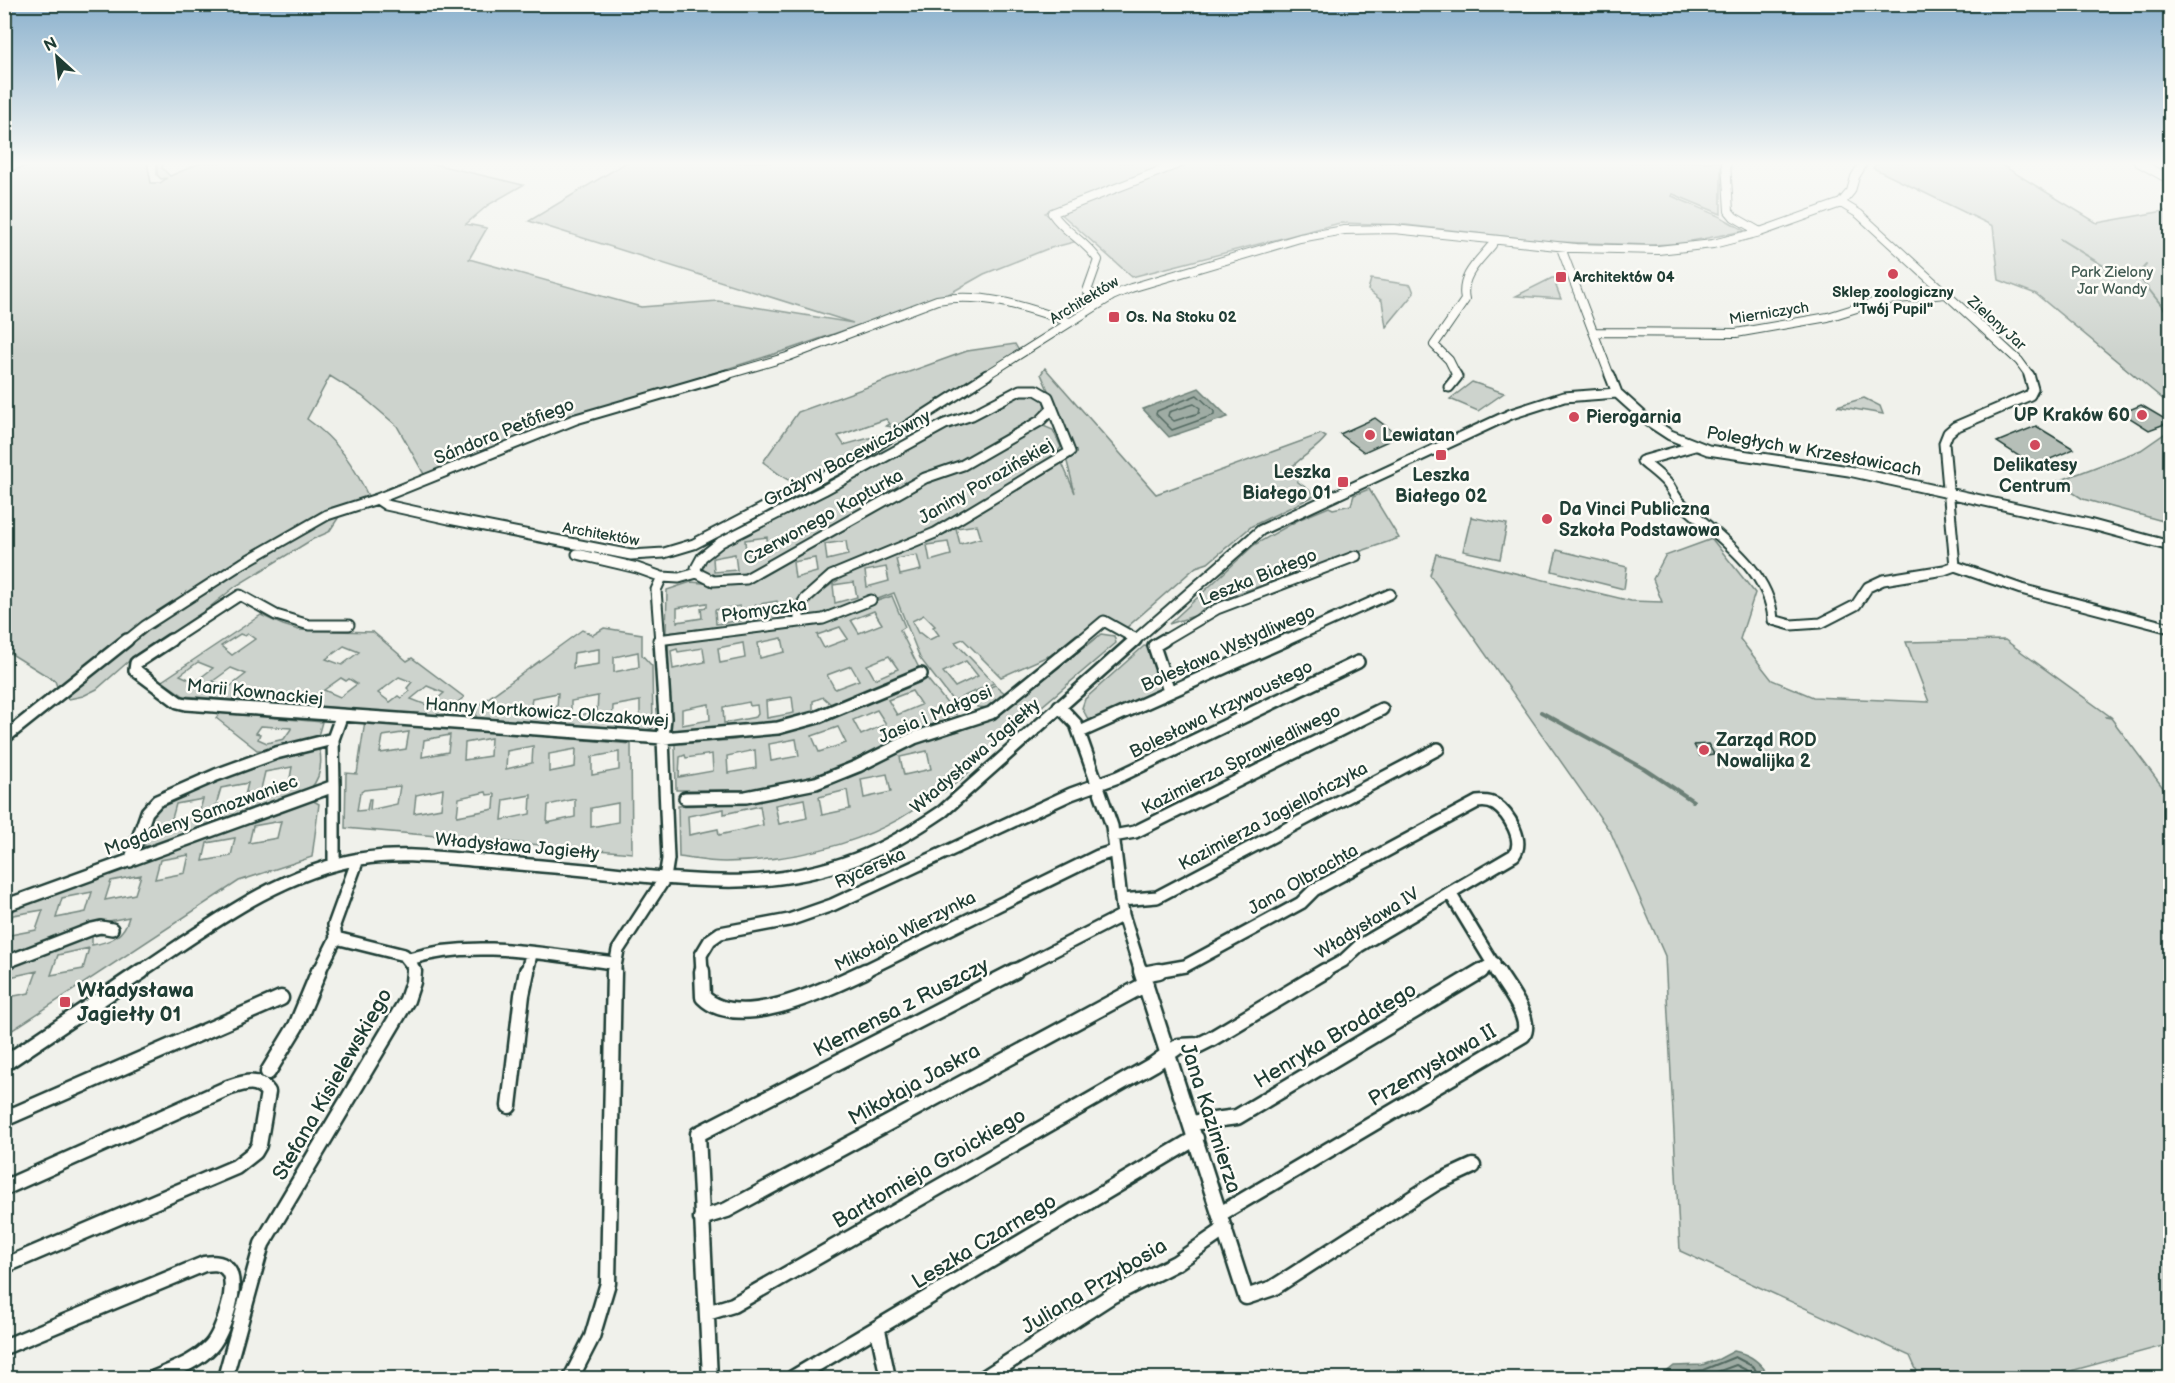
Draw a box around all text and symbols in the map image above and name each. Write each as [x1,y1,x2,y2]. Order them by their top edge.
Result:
north arrow [27,27,87,87]
text: N [41,34,61,56]
park label: Park Zielony Jar Wandy [2071,263,2154,299]
marker: Sklep zoologiczny "Twój Pupil" [1886,267,1900,281]
place label: Architektów 04 [1572,268,1675,287]
marker: Architektów 04 [1554,270,1568,284]
street label: Architektów [1046,272,1122,329]
place label: Sklep zoologiczny "Twój Pupil" [1832,283,1954,319]
street label: Zielony Jar [1963,291,2030,355]
street label: Mierniczych [1728,298,1810,329]
place label: Os. Na Stoku 02 [1126,308,1237,327]
marker: Os. Na Stoku 02 [1107,310,1121,324]
street label: Sándora Petőfiego [431,394,577,469]
street label: Grażyny Bacewiczówny [760,405,935,511]
place label: UP Kraków 60 [2014,405,2130,426]
place label: Pierogarnia [1586,407,1682,428]
marker: UP Kraków 60 [2135,408,2149,422]
marker: Pierogarnia [1567,410,1581,424]
street label: Poległych w Krzesławicach [1705,422,1923,481]
place label: Lewiatan [1382,425,1455,446]
marker: Lewiatan [1363,428,1377,442]
street label: Janiny Porazińskiej [915,434,1057,529]
marker: Delikatesy Centrum [2028,438,2042,452]
marker: Leszka Białego 02 [1434,448,1448,462]
place label: Delikatesy Centrum [1993,455,2078,497]
place label: Leszka Białego 01 [1242,462,1331,504]
street label: Czerwonego Kapturka [740,465,907,570]
place label: Leszka Białego 02 [1395,465,1487,507]
marker: Leszka Białego 01 [1336,475,1350,489]
place label: Da Vinci Publiczna Szkoła Podstawowa [1559,499,1720,541]
marker: Da Vinci Publiczna Szkoła Podstawowa [1540,512,1554,526]
street label: Architektów [561,518,641,551]
street label: Leszka Białego [1196,544,1320,611]
street label: Płomyczka [720,594,808,627]
street label: Bolesława Wstydliwego [1138,601,1318,696]
street label: Bolesława Krzywoustego [1126,656,1316,763]
street label: Marii Kownackiej [186,675,324,710]
street label: Jasia i Małgosi [875,681,995,748]
street label: Hanny Mortkowicz-Olczakowej [424,693,670,731]
street label: Władysława Jagiełły [906,694,1045,818]
street label: Kazimierza Sprawiedliwego [1138,700,1344,819]
place label: Zarząd ROD Nowalijka 2 [1716,730,1816,772]
marker: Zarząd ROD Nowalijka 2 [1697,743,1711,757]
street label: Kazimierza Jagiellończyka [1175,758,1371,875]
street label: Magdaleny Samozwaniec [102,771,301,860]
street label: Władysława Jagiełły [434,829,601,864]
street label: Jana Olbrachta [1245,840,1362,919]
street label: Rycerska [832,844,909,893]
street label: Władysława IV [1311,883,1423,964]
street label: Mikołaja Wierzynka [831,887,979,976]
street label: Klemensa z Ruszczy [809,952,993,1062]
street label: Henryka Brodatego [1250,977,1421,1094]
place label: Władysława Jagiełły 01 [77,978,194,1027]
street label: Stefana Kisielewskiego [267,984,398,1185]
marker: Władysława Jagiełły 01 [58,995,72,1009]
street label: Przemysława II [1364,1019,1501,1112]
street label: Mikołaja Jaskra [844,1038,985,1131]
street label: Jana Kazimierza [1174,1040,1247,1196]
street label: Bartłomieja Groickiego [828,1103,1030,1234]
street label: Leszka Czarnego [907,1188,1061,1294]
street label: Juliana Przybosia [1017,1233,1171,1340]

